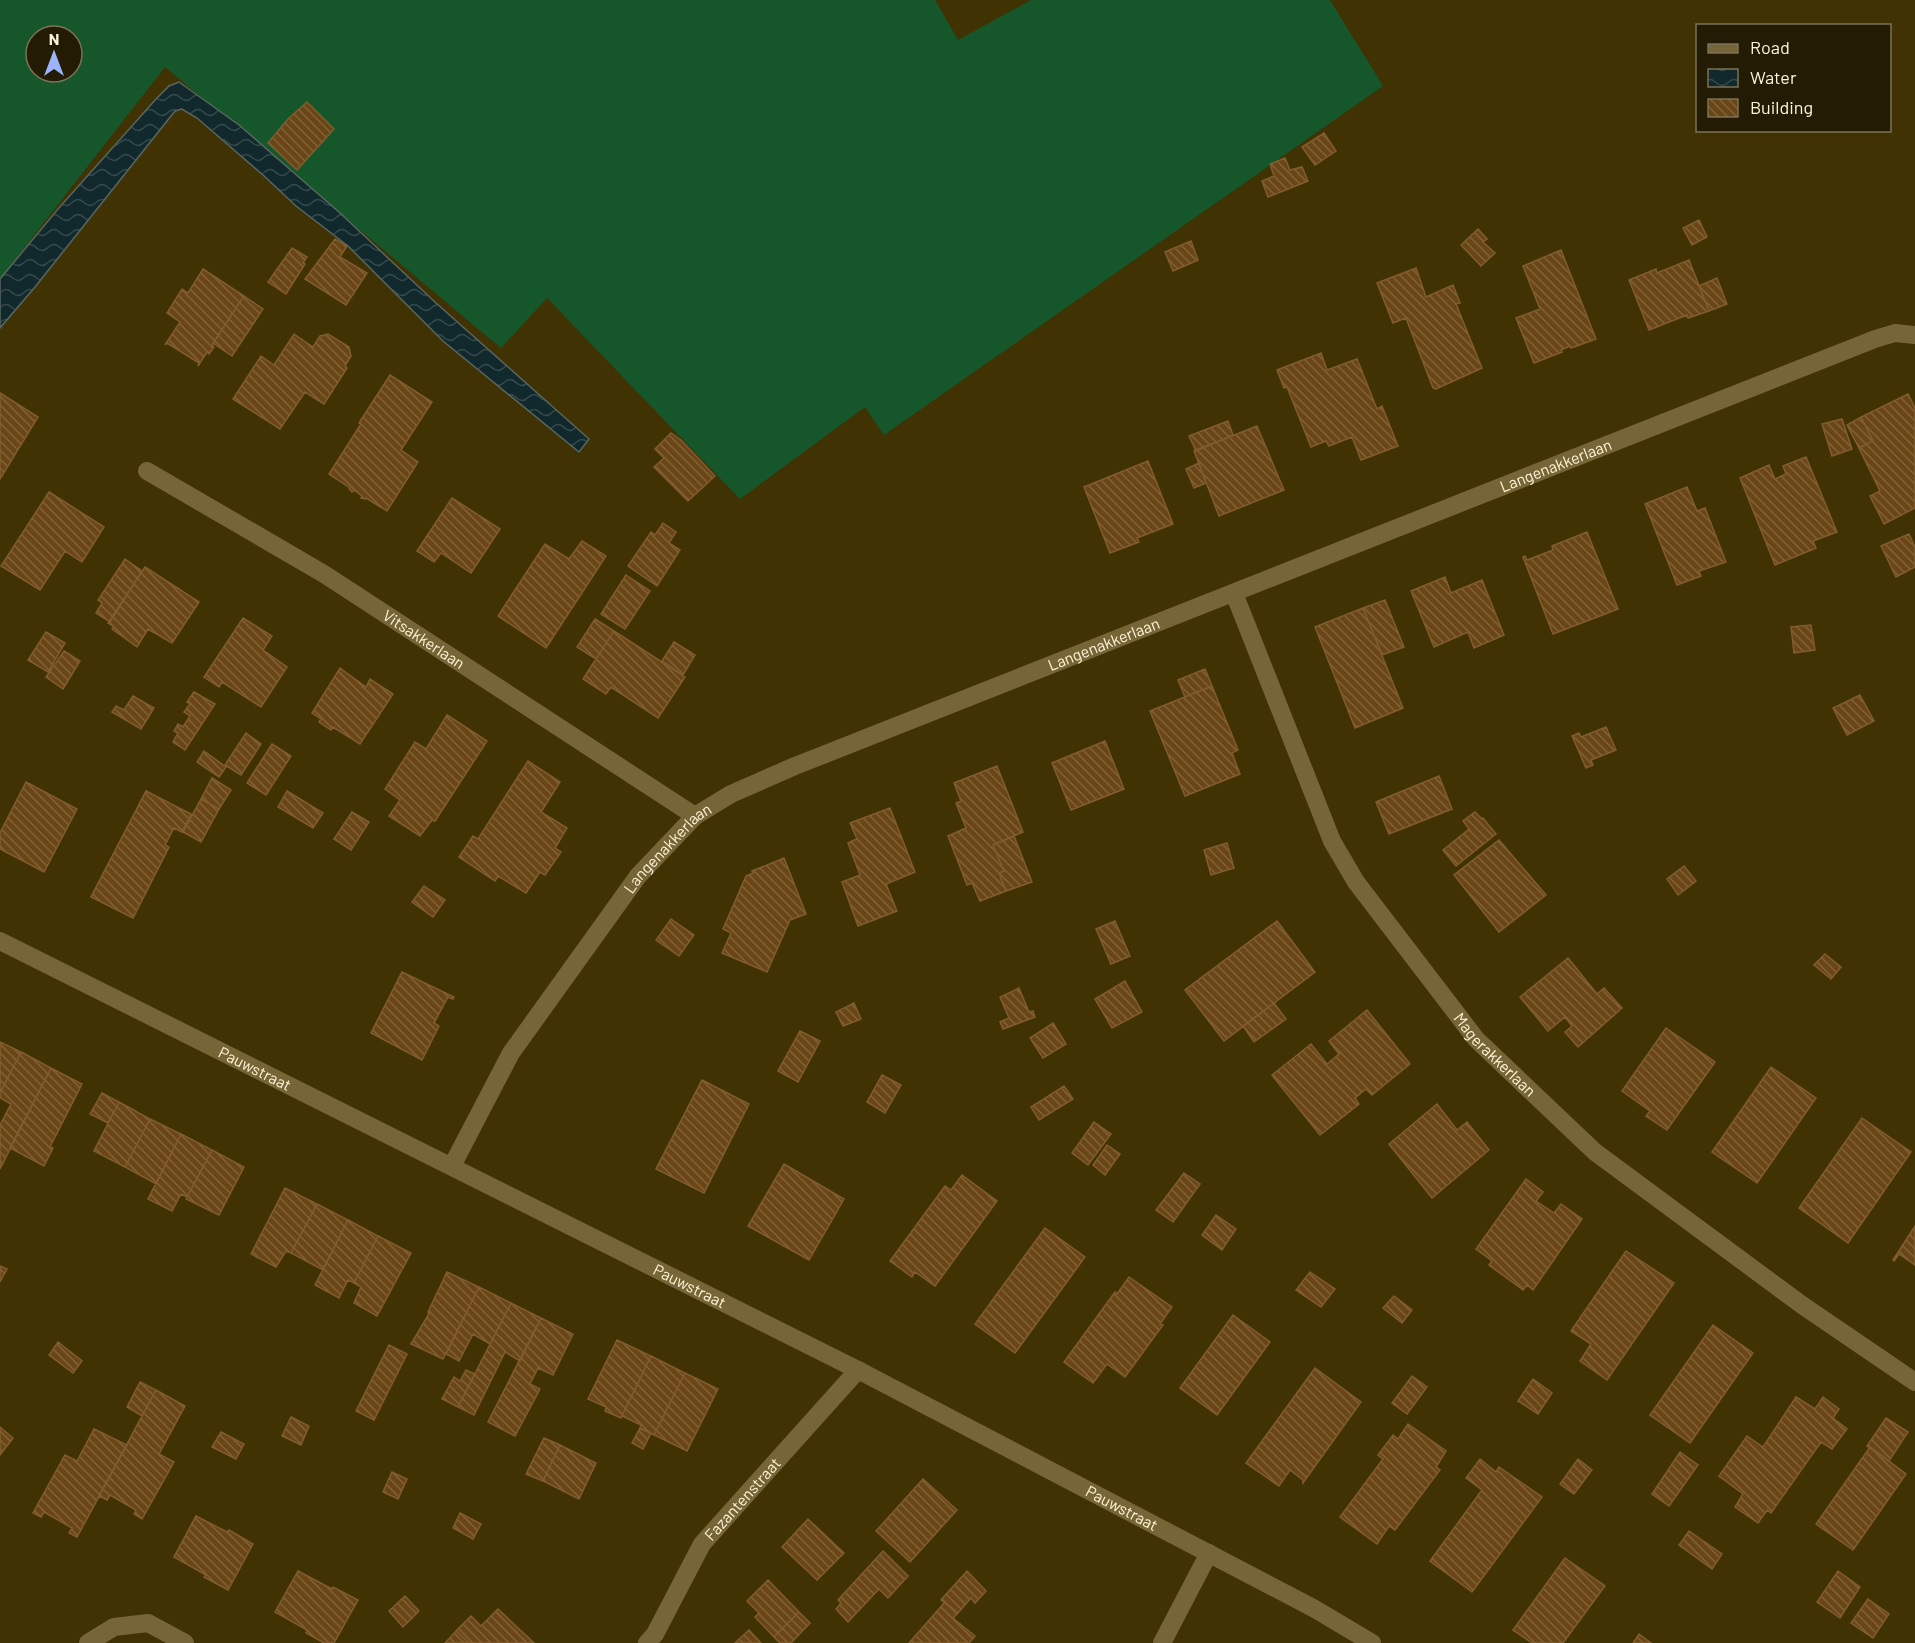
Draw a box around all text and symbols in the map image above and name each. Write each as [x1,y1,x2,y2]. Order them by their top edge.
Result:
north arrow [24,24,84,84]
legend [1696,24,1891,132]
text: N [49,29,59,48]
text: Road [1750,36,1790,58]
text: Water [1750,66,1797,88]
text: Building [1750,96,1813,118]
street label: Langenakkerlaan [1497,434,1614,495]
street label: Vitsakkerlaan [380,605,469,672]
street label: Langenakkerlaan [1045,613,1162,674]
street label: Langenakkerlaan [619,798,714,896]
street label: Magerakkerlaan [1450,1009,1540,1100]
street label: Pauwstraat [216,1042,295,1094]
street label: Pauwstraat [650,1259,729,1311]
street label: Fazantenstraat [700,1453,784,1544]
street label: Pauwstraat [1083,1481,1161,1534]

